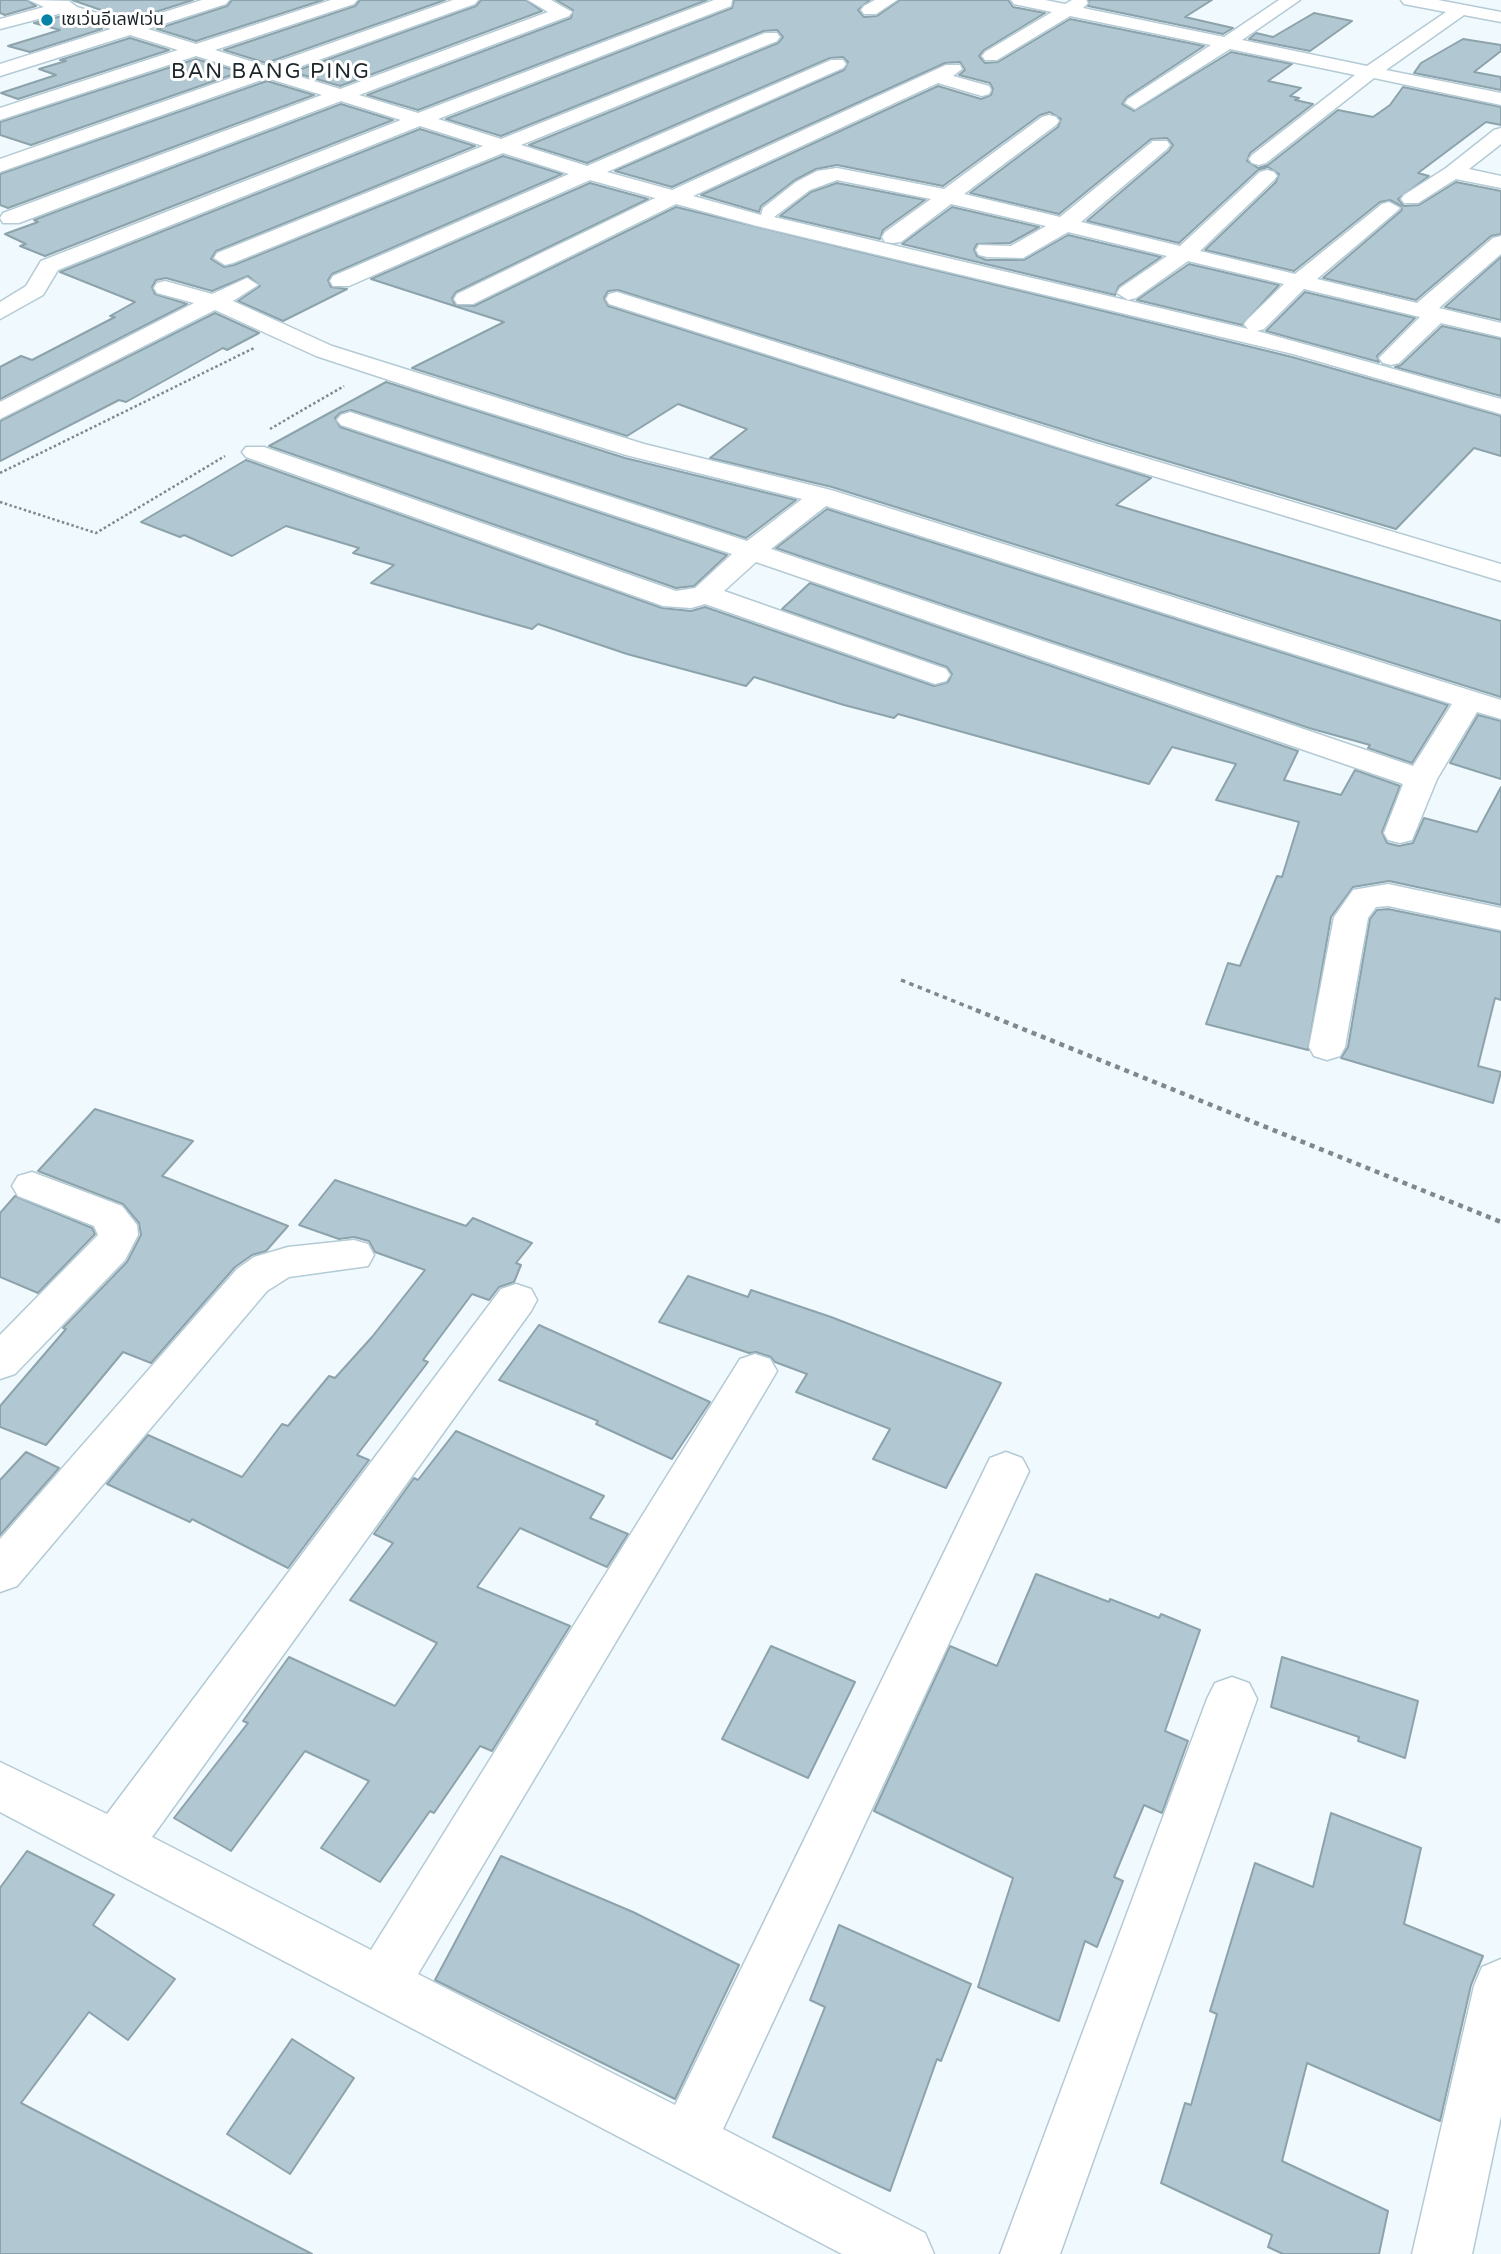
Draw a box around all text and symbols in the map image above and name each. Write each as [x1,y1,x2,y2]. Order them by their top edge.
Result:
place label: เซเว่นอีเลฟเว่น [61,9,164,31]
marker: เซเว่นอีเลฟเว่น [39,12,55,28]
district label: BAN BANG PING [173,59,369,85]

